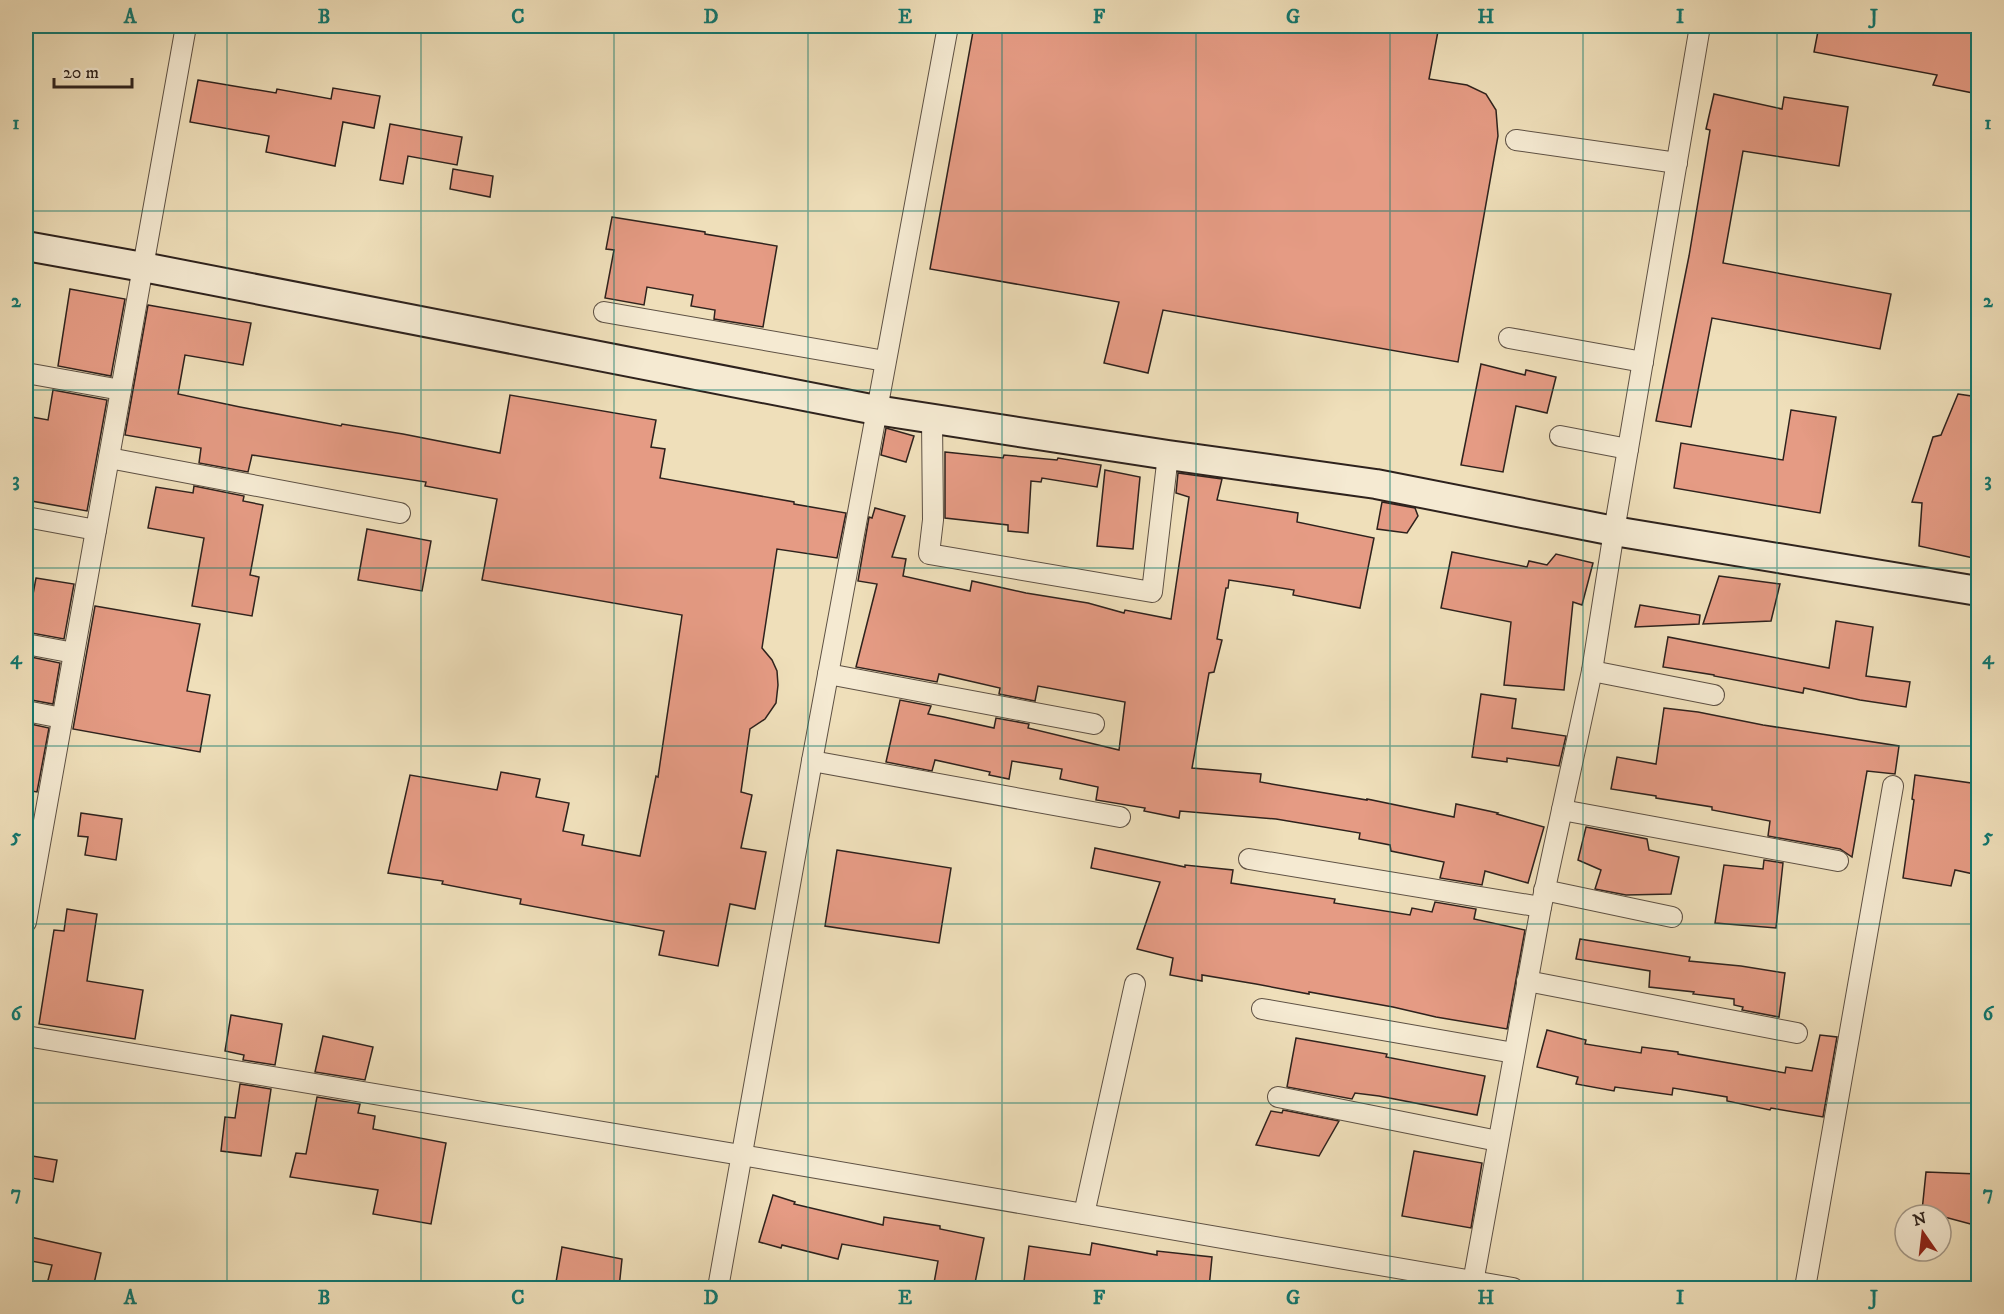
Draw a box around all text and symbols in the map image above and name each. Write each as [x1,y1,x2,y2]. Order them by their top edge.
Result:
text: A [123,5,138,30]
text: B [318,5,330,30]
text: C [511,5,525,30]
text: D [704,5,719,30]
text: E [898,5,912,30]
text: F [1093,5,1106,30]
text: G [1286,5,1300,30]
text: H [1478,5,1495,30]
text: I [1676,5,1684,30]
text: J [1868,5,1878,30]
scale bar [54,51,132,89]
text: 20 m [63,62,99,84]
text: 1 [12,111,20,136]
text: 1 [1984,111,1992,136]
text: 2 [11,289,22,314]
text: 2 [1983,289,1994,314]
text: 3 [12,468,20,493]
text: 3 [1984,468,1992,493]
text: 4 [10,646,23,671]
text: 4 [1982,646,1995,671]
text: 5 [10,824,21,849]
text: 5 [1982,824,1993,849]
text: 6 [11,1002,23,1027]
text: 6 [1983,1002,1995,1027]
text: 7 [11,1181,21,1206]
text: 7 [1983,1181,1993,1206]
north arrow [1893,1203,1953,1263]
text: N [1911,1208,1928,1231]
text: A [123,1286,138,1311]
text: B [318,1286,330,1311]
text: C [511,1286,525,1311]
text: D [704,1286,719,1311]
text: E [898,1286,912,1311]
text: F [1093,1286,1106,1311]
text: G [1286,1286,1300,1311]
text: H [1478,1286,1495,1311]
text: I [1676,1286,1684,1311]
text: J [1868,1286,1878,1311]

